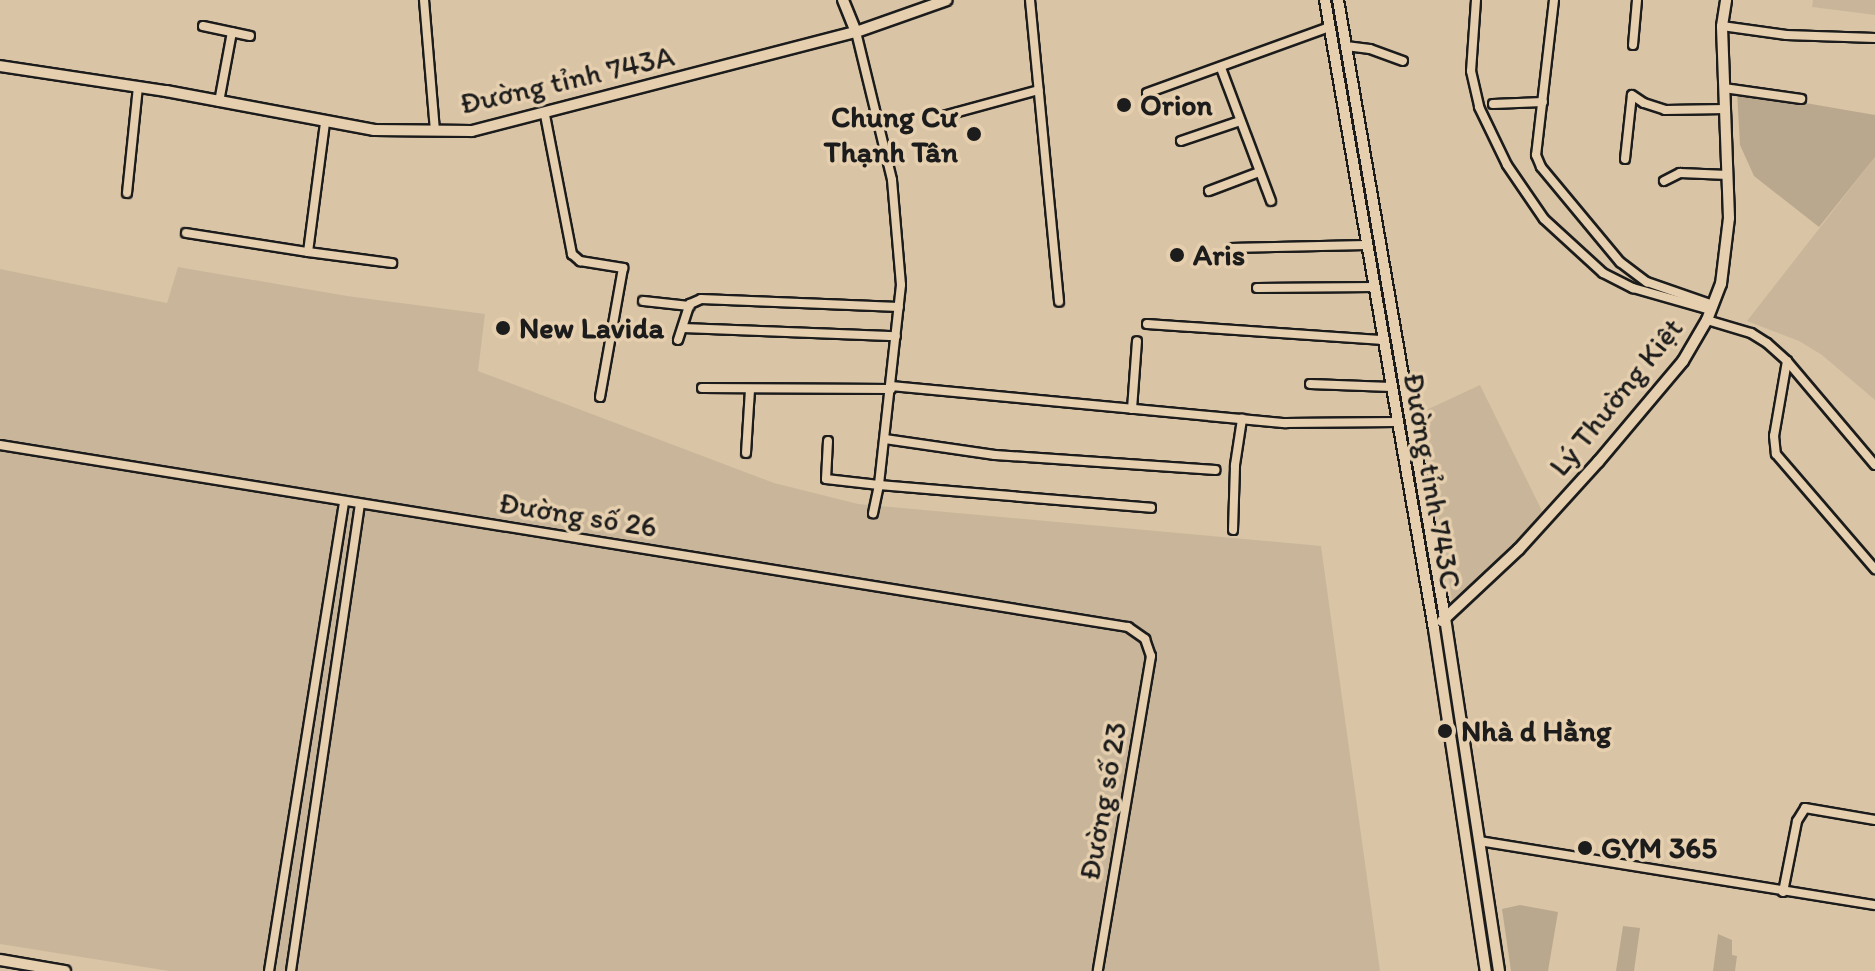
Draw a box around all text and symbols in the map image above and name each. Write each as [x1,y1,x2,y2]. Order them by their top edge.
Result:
street label: Đường tỉnh 743A [456,38,678,122]
place label: Orion [1140,87,1213,123]
marker: Orion [1115,96,1133,114]
place label: Chung Cư Thạnh Tân [824,99,958,170]
marker: Chung Cư Thạnh Tân [965,125,983,143]
place label: Aris [1193,237,1245,273]
marker: Aris [1168,246,1186,264]
place label: New Lavida [519,310,665,346]
street label: Lý Thường Kiệt [1541,311,1691,483]
marker: New Lavida [494,319,512,337]
street label: Đường tỉnh 743C [1395,370,1469,592]
street label: Đường số 26 [496,485,660,545]
place label: Nhà d Hằng [1461,713,1612,749]
street label: Đường số 23 [1071,719,1135,883]
marker: Nhà d Hằng [1436,722,1454,740]
place label: GYM 365 [1601,830,1717,866]
marker: GYM 365 [1576,839,1594,857]

